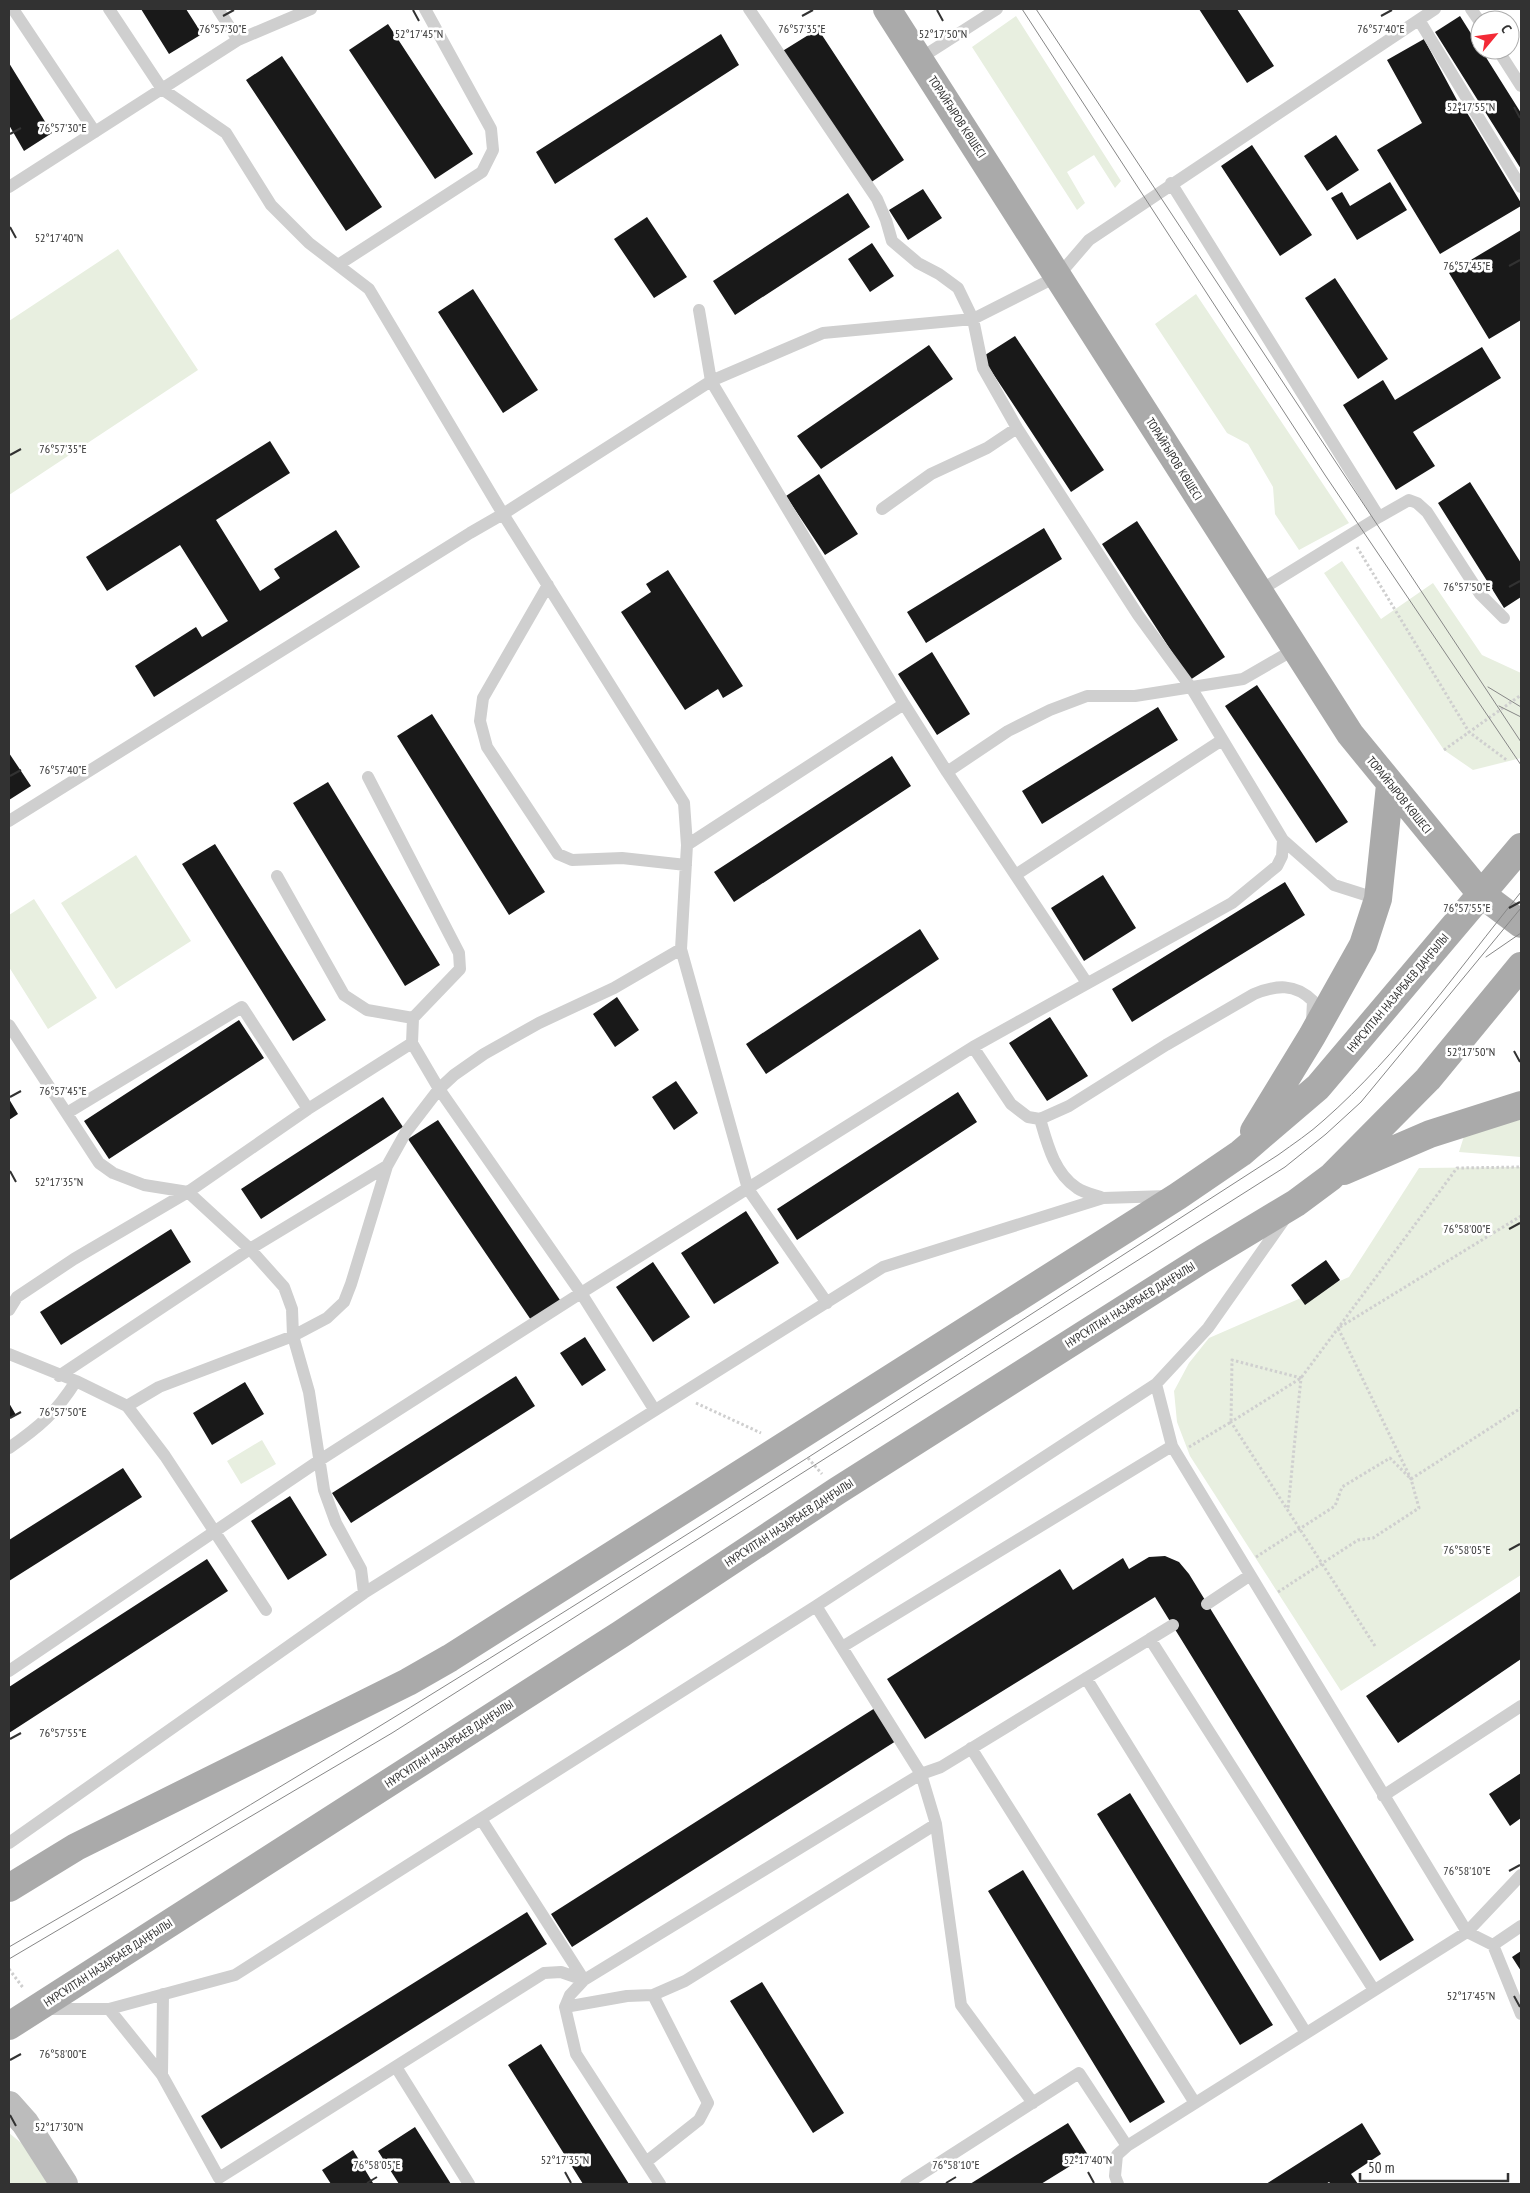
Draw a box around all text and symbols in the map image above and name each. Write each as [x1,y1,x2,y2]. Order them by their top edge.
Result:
north arrow [1470,10,1520,60]
text: 76°57'30"E [199,21,247,36]
text: 76°57'35"E [778,21,826,36]
text: 76°57'40"E [1357,21,1405,36]
text: С [1497,22,1516,36]
text: 52°17'45"N [395,26,443,41]
text: 52°17'50"N [919,26,967,41]
street label: ТОРАЙҒЫРОВ КӨШЕСІ [925,73,990,161]
text: 52°17'55"N [1447,99,1495,114]
text: 76°57'30"E [39,120,87,135]
text: 52°17'40"N [35,230,83,245]
text: 76°57'45"E [1443,258,1491,273]
street label: ТОРАЙҒЫРОВ КӨШЕСІ [1143,415,1206,503]
text: 76°57'35"E [39,441,87,456]
text: 76°57'50"E [1443,579,1491,594]
street label: ТОРАЙҒЫРОВ КӨШЕСІ [1364,753,1435,836]
text: 76°57'40"E [39,762,87,777]
text: 76°57'55"E [1443,900,1491,915]
street label: НҰРСҰЛТАН НАЗАРБАЕВ ДАҢҒЫЛЫ [1344,930,1452,1055]
text: 52°17'50"N [1447,1044,1495,1059]
text: 76°57'45"E [39,1083,87,1098]
text: 52°17'35"N [35,1174,83,1189]
text: 76°58'00"E [1443,1221,1491,1236]
street label: НҰРСҰЛТАН НАЗАРБАЕВ ДАҢҒЫЛЫ [1062,1258,1197,1351]
text: 76°57'50"E [39,1404,87,1419]
street label: НҰРСҰЛТАН НАЗАРБАЕВ ДАҢҒЫЛЫ [722,1475,856,1570]
text: 76°58'05"E [1443,1542,1491,1557]
street label: НҰРСҰЛТАН НАЗАРБАЕВ ДАҢҒЫЛЫ [382,1696,516,1791]
text: 76°57'55"E [39,1725,87,1740]
text: 76°58'10"E [1443,1863,1491,1878]
street label: НҰРСҰЛТАН НАЗАРБАЕВ ДАҢҒЫЛЫ [41,1915,175,2010]
text: 52°17'45"N [1447,1988,1495,2003]
text: 76°58'00"E [39,2046,87,2061]
text: 52°17'30"N [35,2119,83,2134]
scale bar [1360,2150,1508,2182]
text: 52°17'35"N [541,2152,589,2167]
text: 52°17'40"N [1064,2152,1112,2167]
text: 76°58'05"E [353,2157,401,2172]
text: 76°58'10"E [932,2157,980,2172]
text: 50 m [1368,2158,1394,2177]

